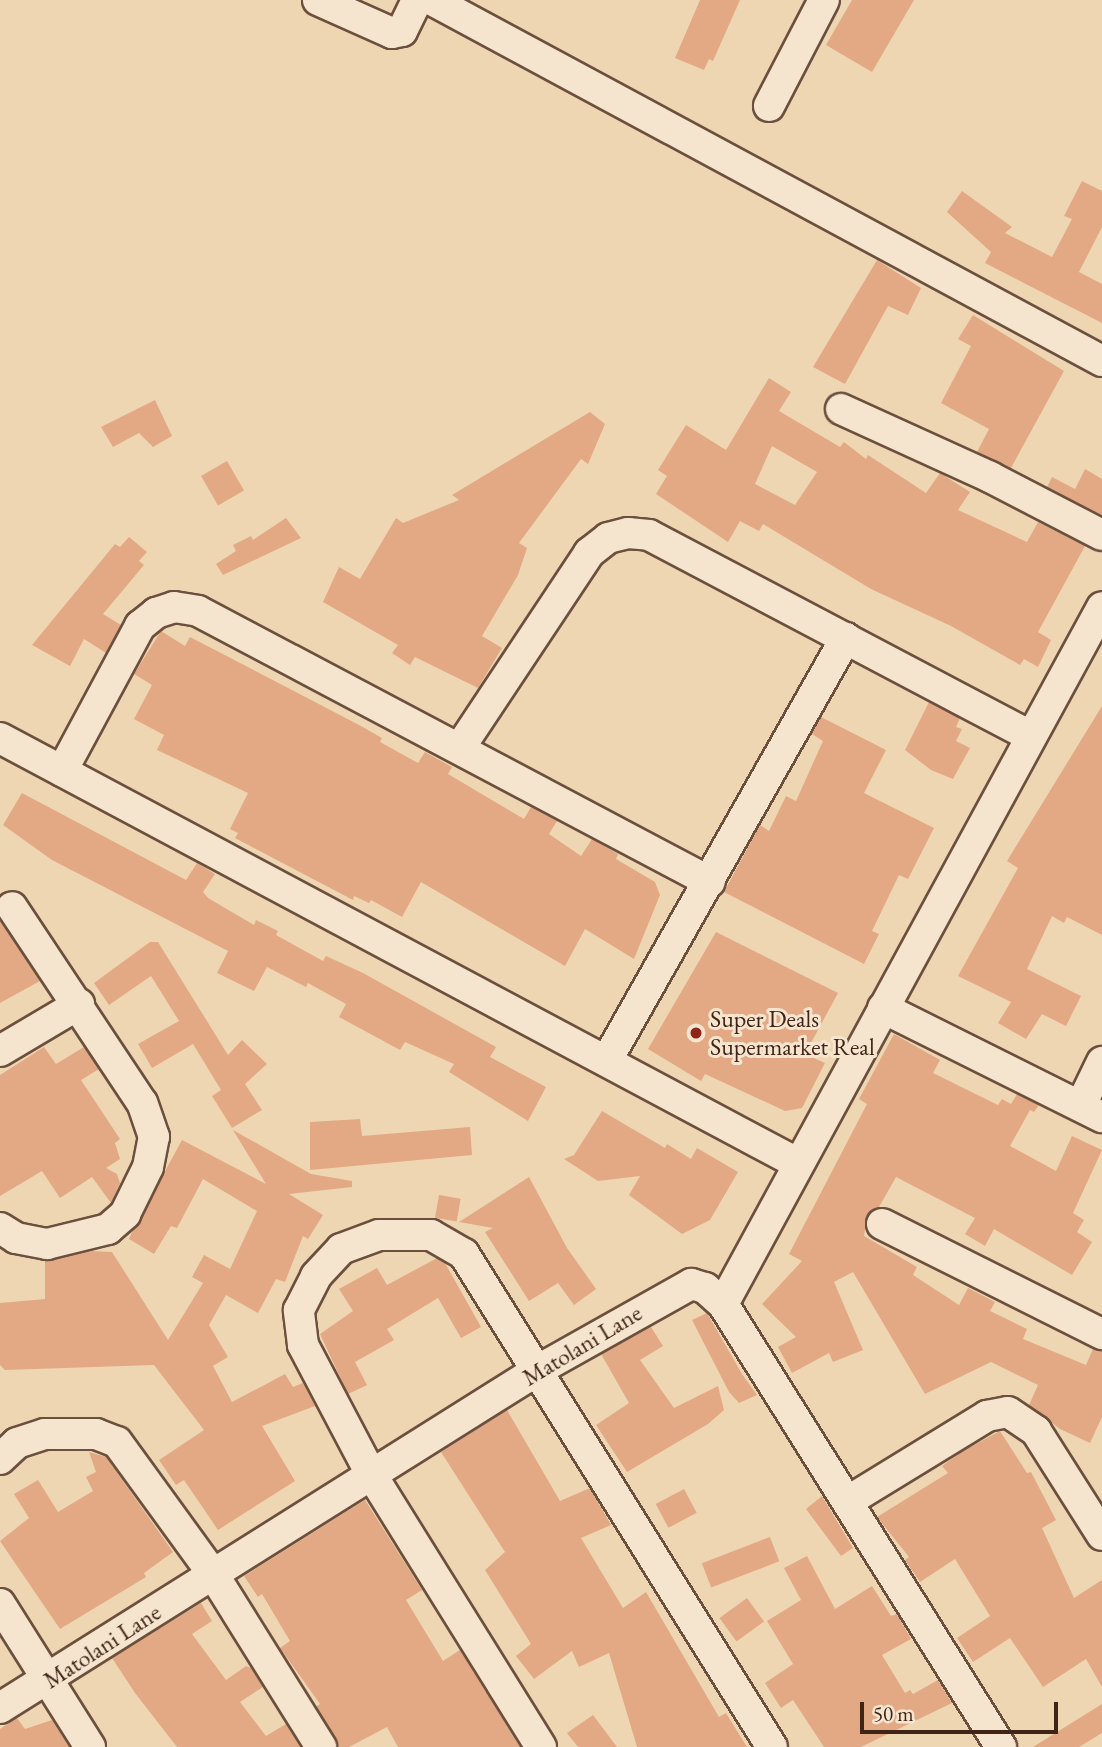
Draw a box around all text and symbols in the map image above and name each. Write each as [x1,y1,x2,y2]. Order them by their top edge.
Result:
place label: Super Deals Supermarket Real [710,1005,875,1061]
marker: Super Deals Supermarket Real [688,1025,704,1041]
street label: Matolani Lane [517,1298,647,1392]
street label: Matolani Lane [38,1597,166,1695]
scale bar [864,1688,1062,1732]
text: 50 m [873,1700,914,1727]

